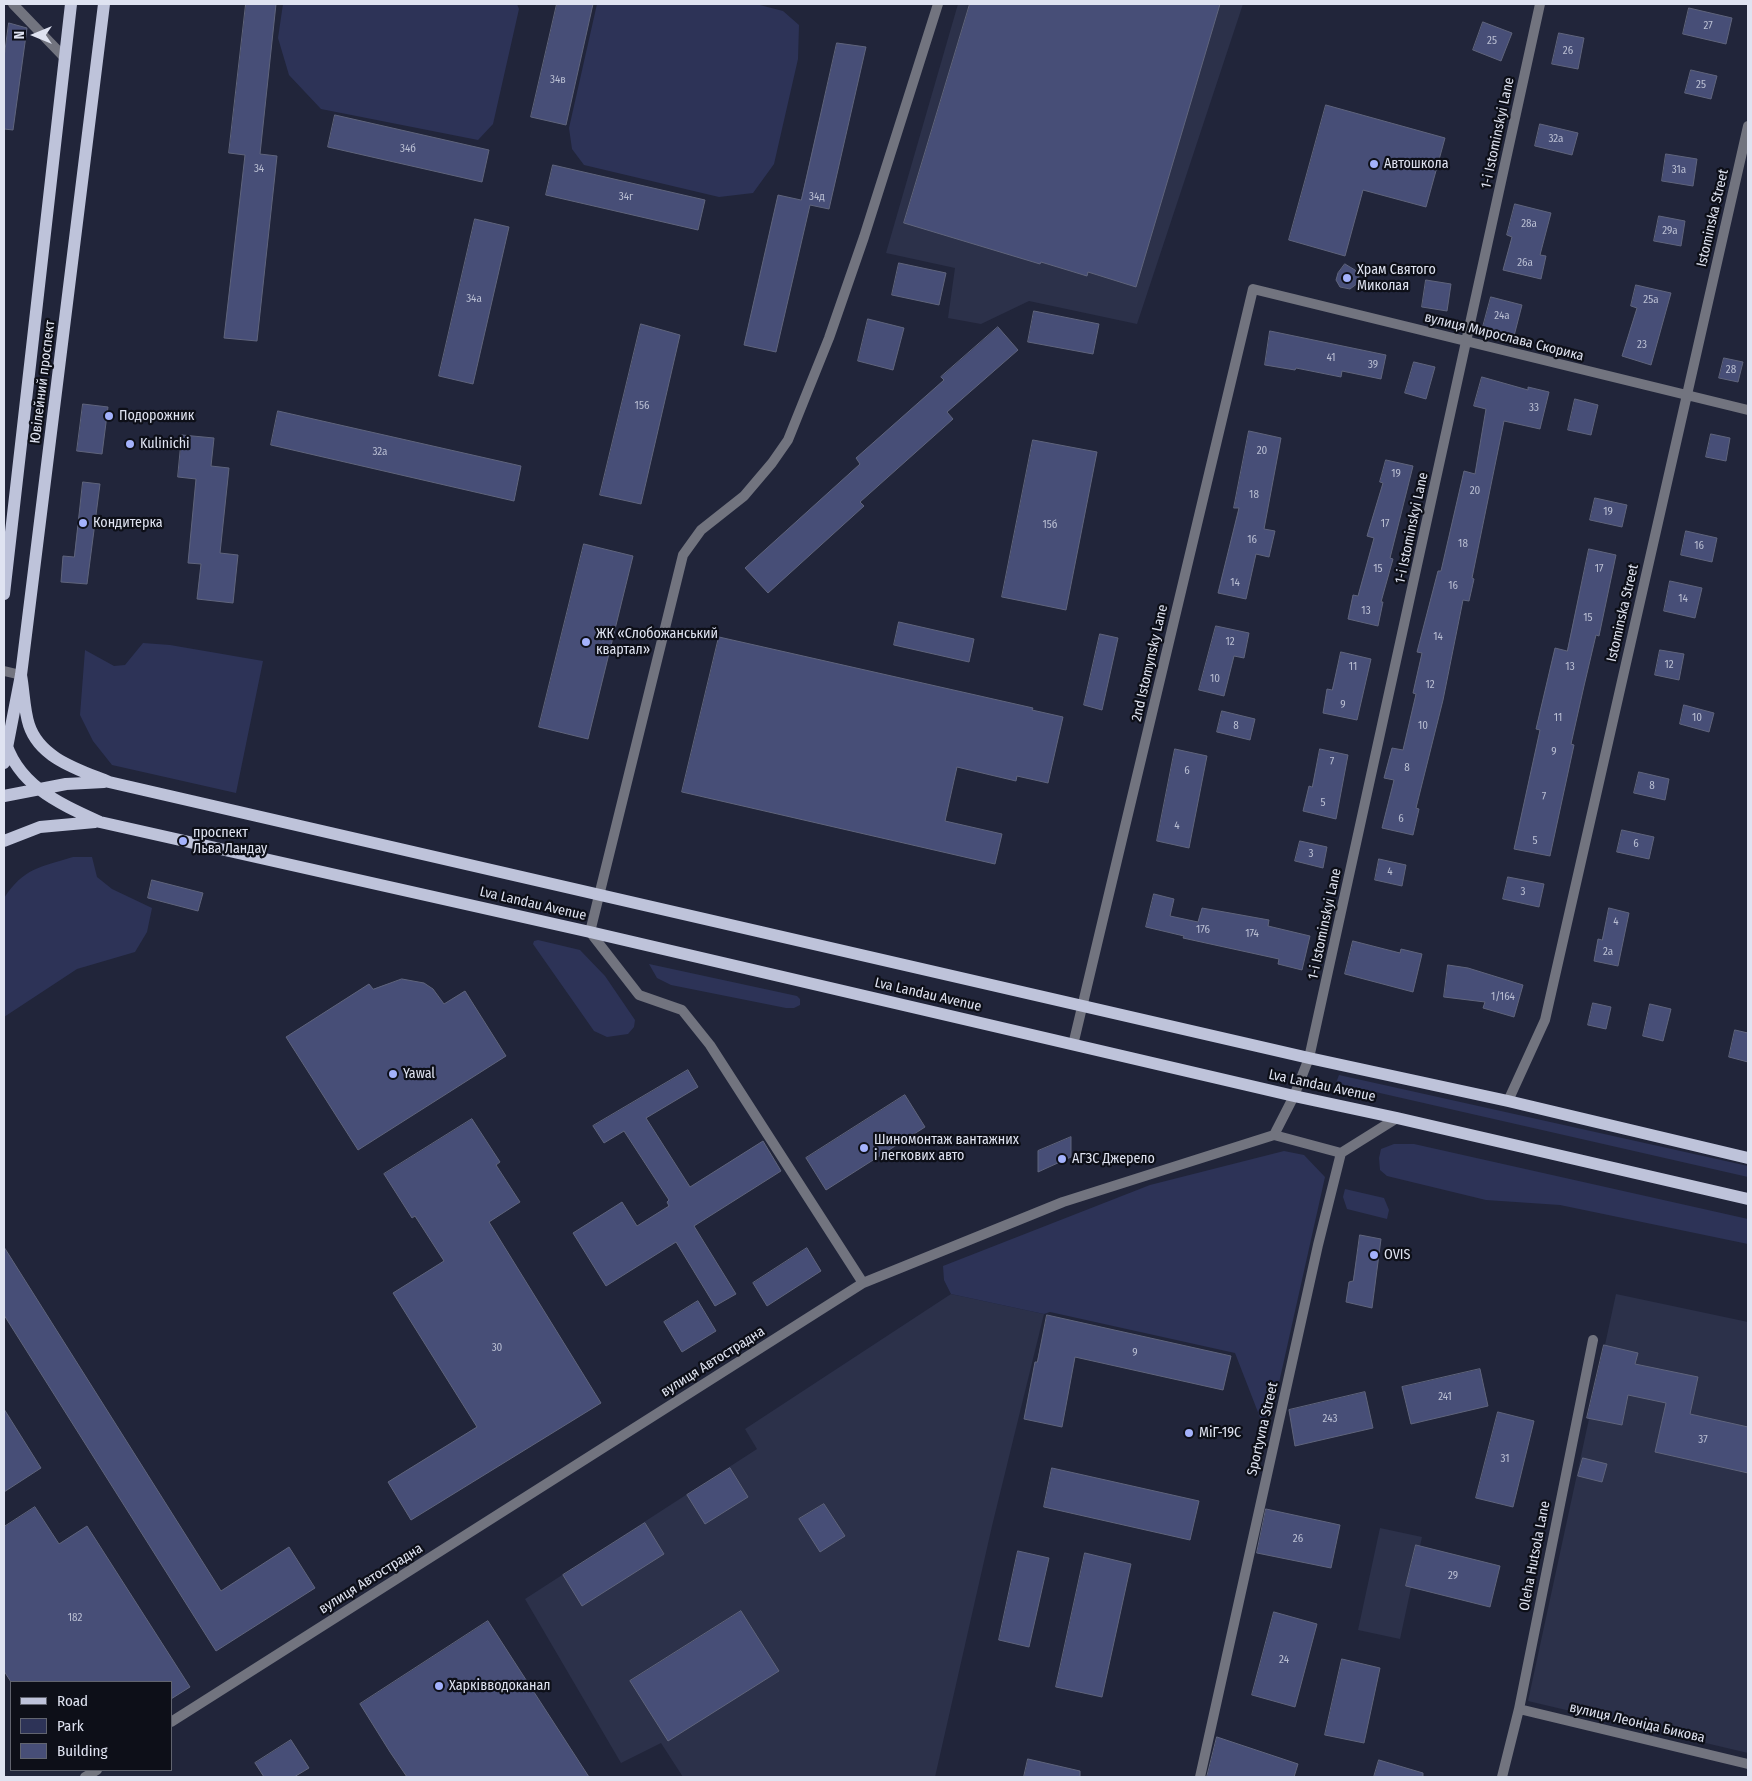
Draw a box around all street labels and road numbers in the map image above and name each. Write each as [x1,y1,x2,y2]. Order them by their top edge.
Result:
street label: 1-i Istominskyi Lane [1478,76,1518,190]
street label: Istominska Street [1694,167,1732,269]
street label: вулиця Мирослава Скорика [1423,309,1585,365]
street label: Ювілейний проспект [27,319,59,445]
street label: 1-i Istominskyi Lane [1392,471,1432,585]
street label: Istominska Street [1604,562,1642,664]
street label: 2nd Istomynsky Lane [1128,603,1172,723]
street label: 1-i Istominskyi Lane [1305,867,1345,981]
street label: Lva Landau Avenue [478,884,588,924]
street label: Lva Landau Avenue [873,975,983,1015]
street label: Lva Landau Avenue [1267,1066,1377,1106]
street label: вулиця Автострадна [658,1323,768,1401]
street label: Sportyvna Street [1244,1381,1282,1477]
street label: Oleha Hutsola Lane [1516,1500,1554,1612]
street label: вулиця Автострадна [316,1540,426,1618]
street label: вулиця Леоніда Бикова [1568,1699,1706,1747]

